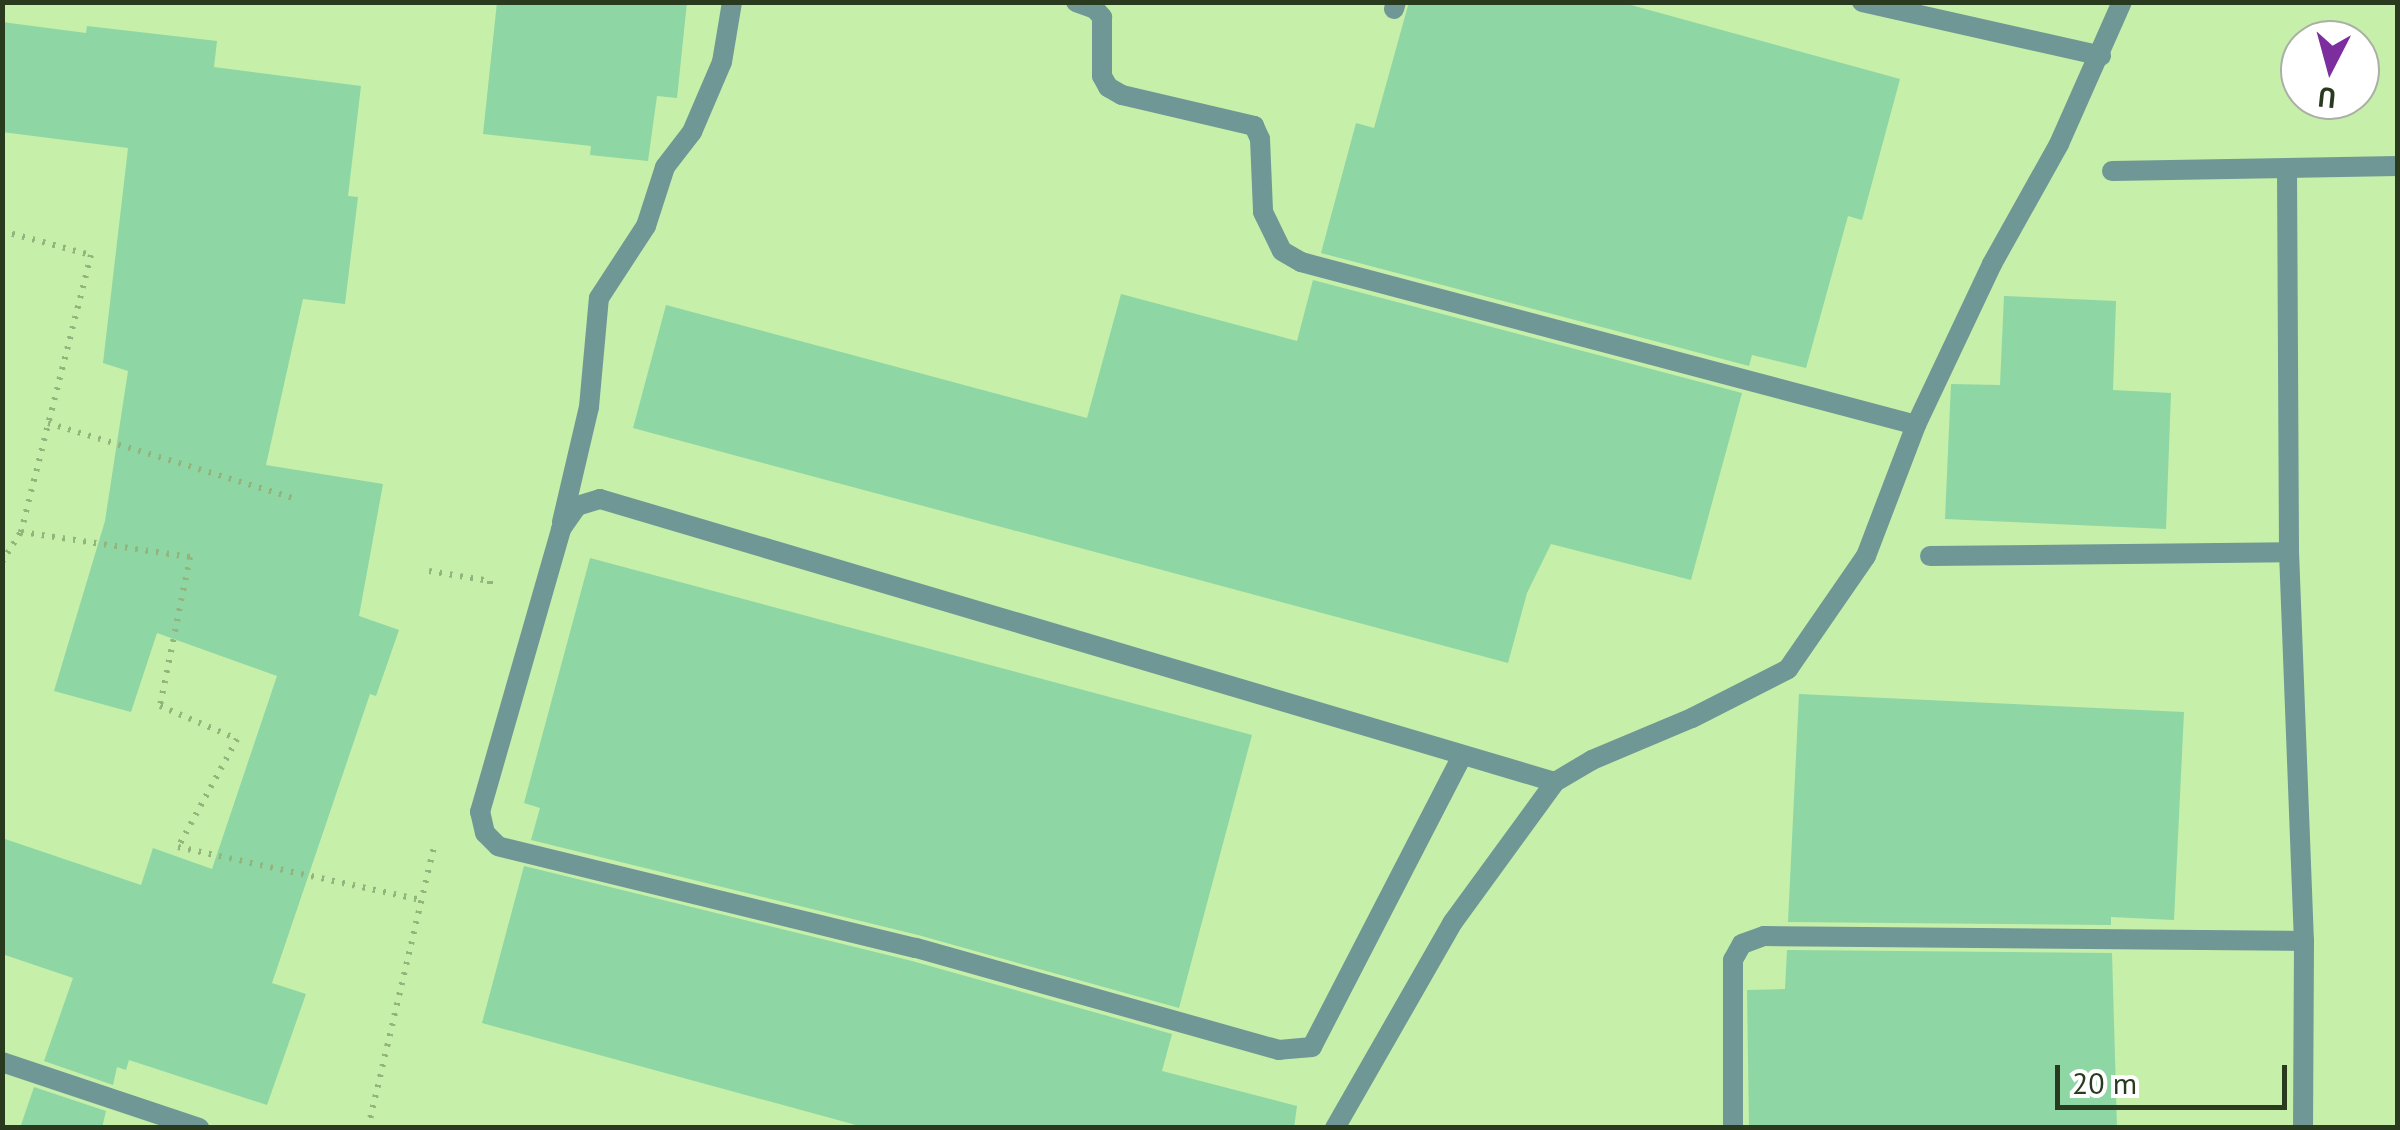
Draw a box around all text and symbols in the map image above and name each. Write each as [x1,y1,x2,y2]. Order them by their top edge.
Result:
north arrow [2280,20,2380,120]
text: U [2316,79,2338,118]
scale bar [2060,1045,2292,1107]
text: 20 m [2072,1063,2137,1102]

